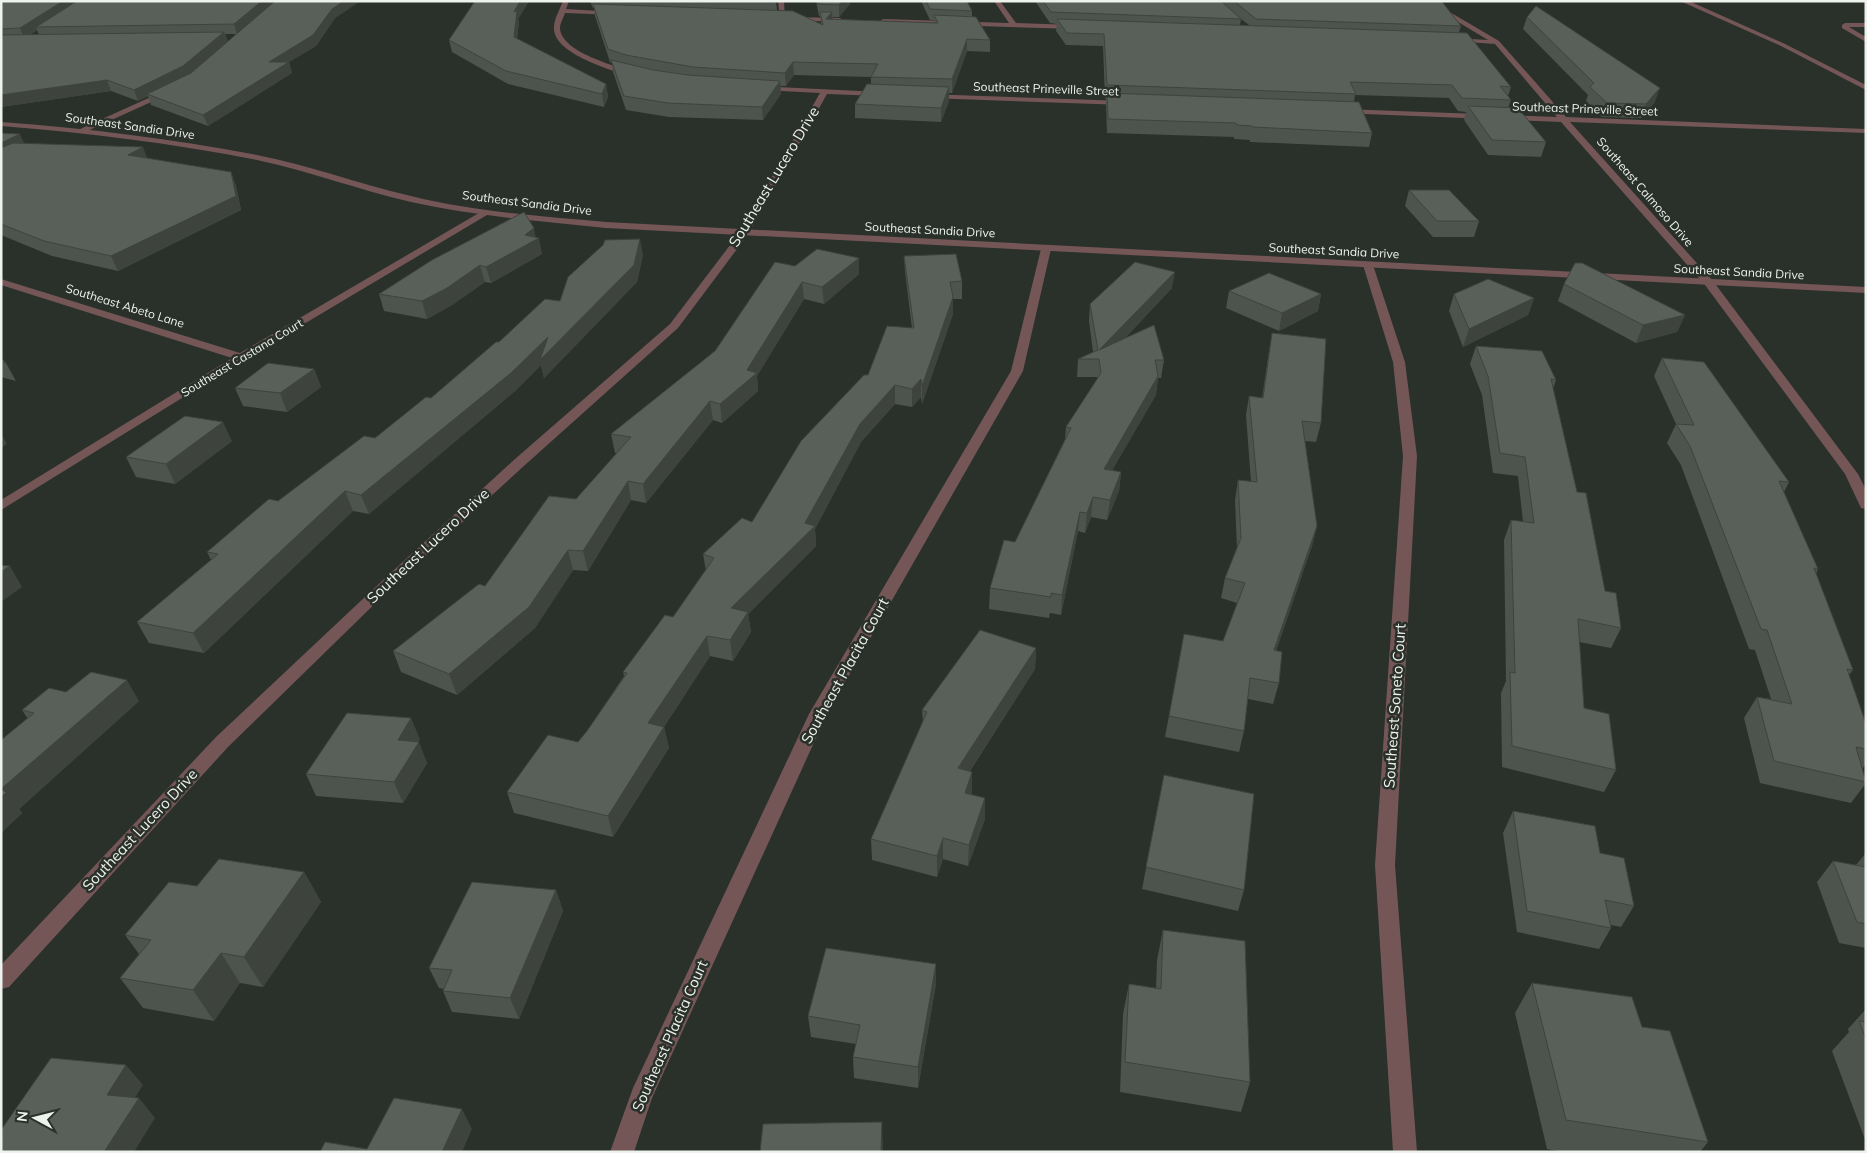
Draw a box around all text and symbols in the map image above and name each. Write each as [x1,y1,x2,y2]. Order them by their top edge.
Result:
street label: Southeast Prineville Street [973,78,1119,99]
street label: Southeast Prineville Street [1512,98,1658,119]
street label: Southeast Lucero Drive [724,103,823,250]
street label: Southeast Sandia Drive [64,109,196,142]
street label: Southeast Calmoso Drive [1594,134,1697,249]
street label: Southeast Sandia Drive [461,187,593,218]
street label: Southeast Sandia Drive [864,219,996,240]
street label: Southeast Sandia Drive [1268,240,1400,261]
street label: Southeast Sandia Drive [1673,261,1805,282]
street label: Southeast Abeto Lane [64,280,186,331]
street label: Southeast Castana Court [178,315,305,400]
street label: Southeast Lucero Drive [362,484,493,607]
street label: Southeast Placita Court [797,595,893,747]
street label: Southeast Soneto Court [1379,623,1410,789]
street label: Southeast Lucero Drive [78,764,201,895]
street label: Southeast Placita Court [628,957,712,1114]
north arrow [10,1093,60,1143]
text: N [13,1110,32,1123]

